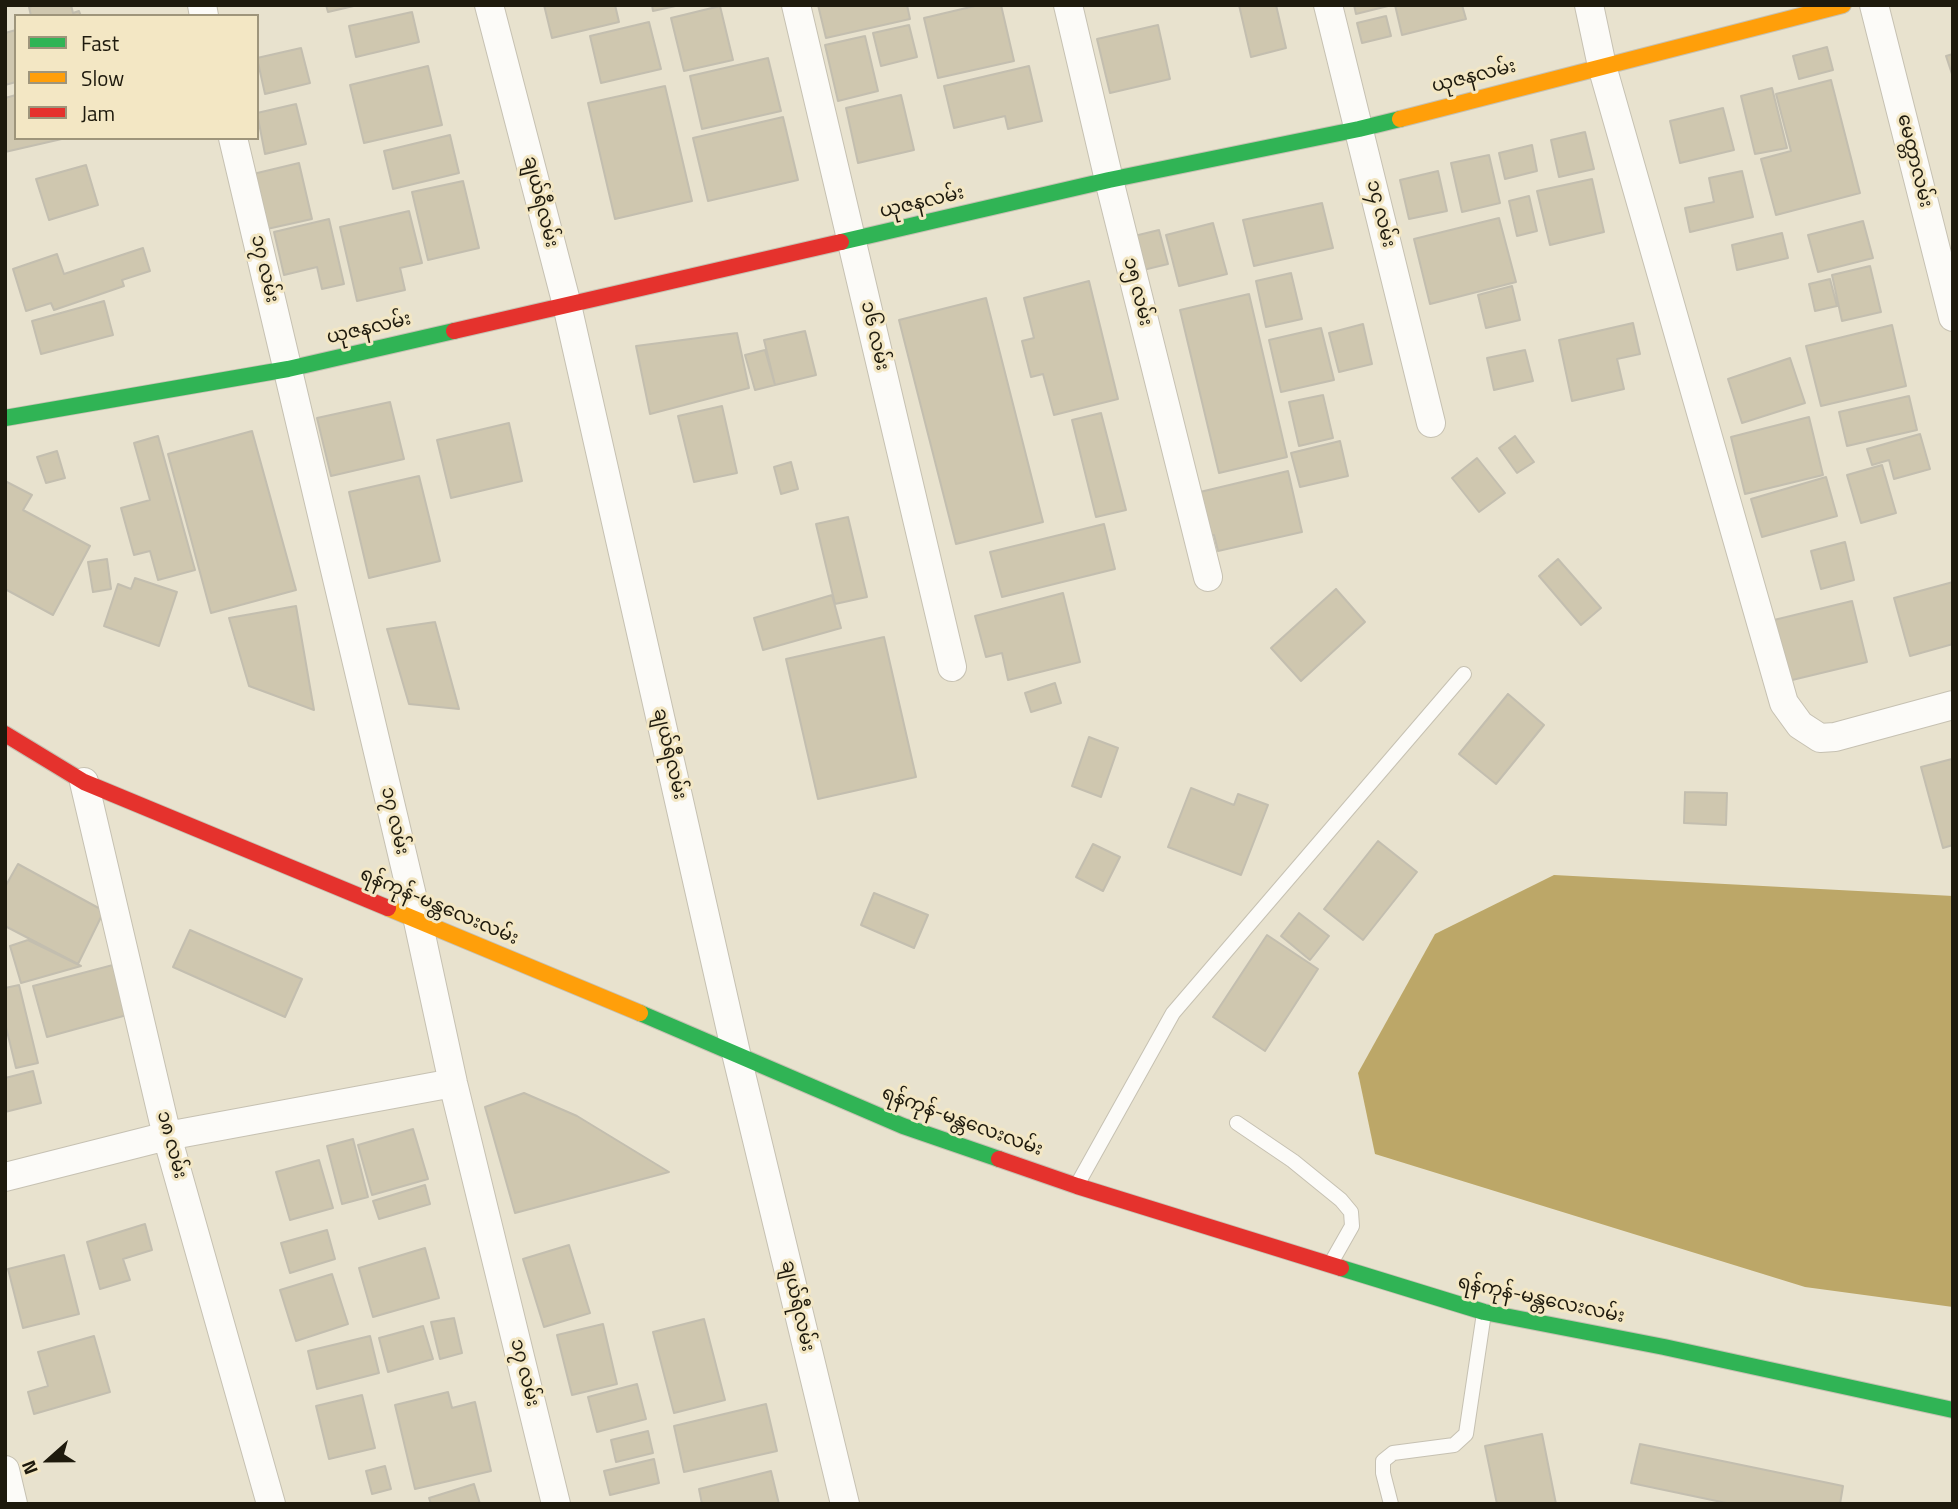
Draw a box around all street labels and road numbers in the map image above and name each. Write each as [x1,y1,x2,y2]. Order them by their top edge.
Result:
street label: ယုဇနလမ်း [1430,56,1518,98]
street label: မေတ္တာလမ်း [1891,112,1937,210]
street label: ချယ်ရီလမ်း [518,154,562,250]
street label: ၁၄ လမ်း [1361,178,1399,250]
street label: ယုဇနလမ်း [878,182,966,224]
street label: ၁၇ လမ်း [245,233,283,305]
street label: ၁၅ လမ်း [1118,255,1156,329]
street label: ၁၆ လမ်း [855,299,893,373]
street label: ယုဇနလမ်း [325,308,413,350]
street label: ချယ်ရီလမ်း [647,706,691,802]
street label: ၁၇ လမ်း [375,785,413,857]
street label: ရန်ကုန်-မန္တလေးလမ်း [356,863,522,951]
street label: ရန်ကုန်-မန္တလေးလမ်း [878,1082,1046,1162]
street label: ၁၈ လမ်း [151,1109,191,1181]
street label: ချယ်ရီလမ်း [775,1258,819,1354]
street label: ရန်ကုန်-မန္တလေးလမ်း [1456,1271,1626,1329]
street label: ၁၇ လမ်း [505,1337,543,1409]

